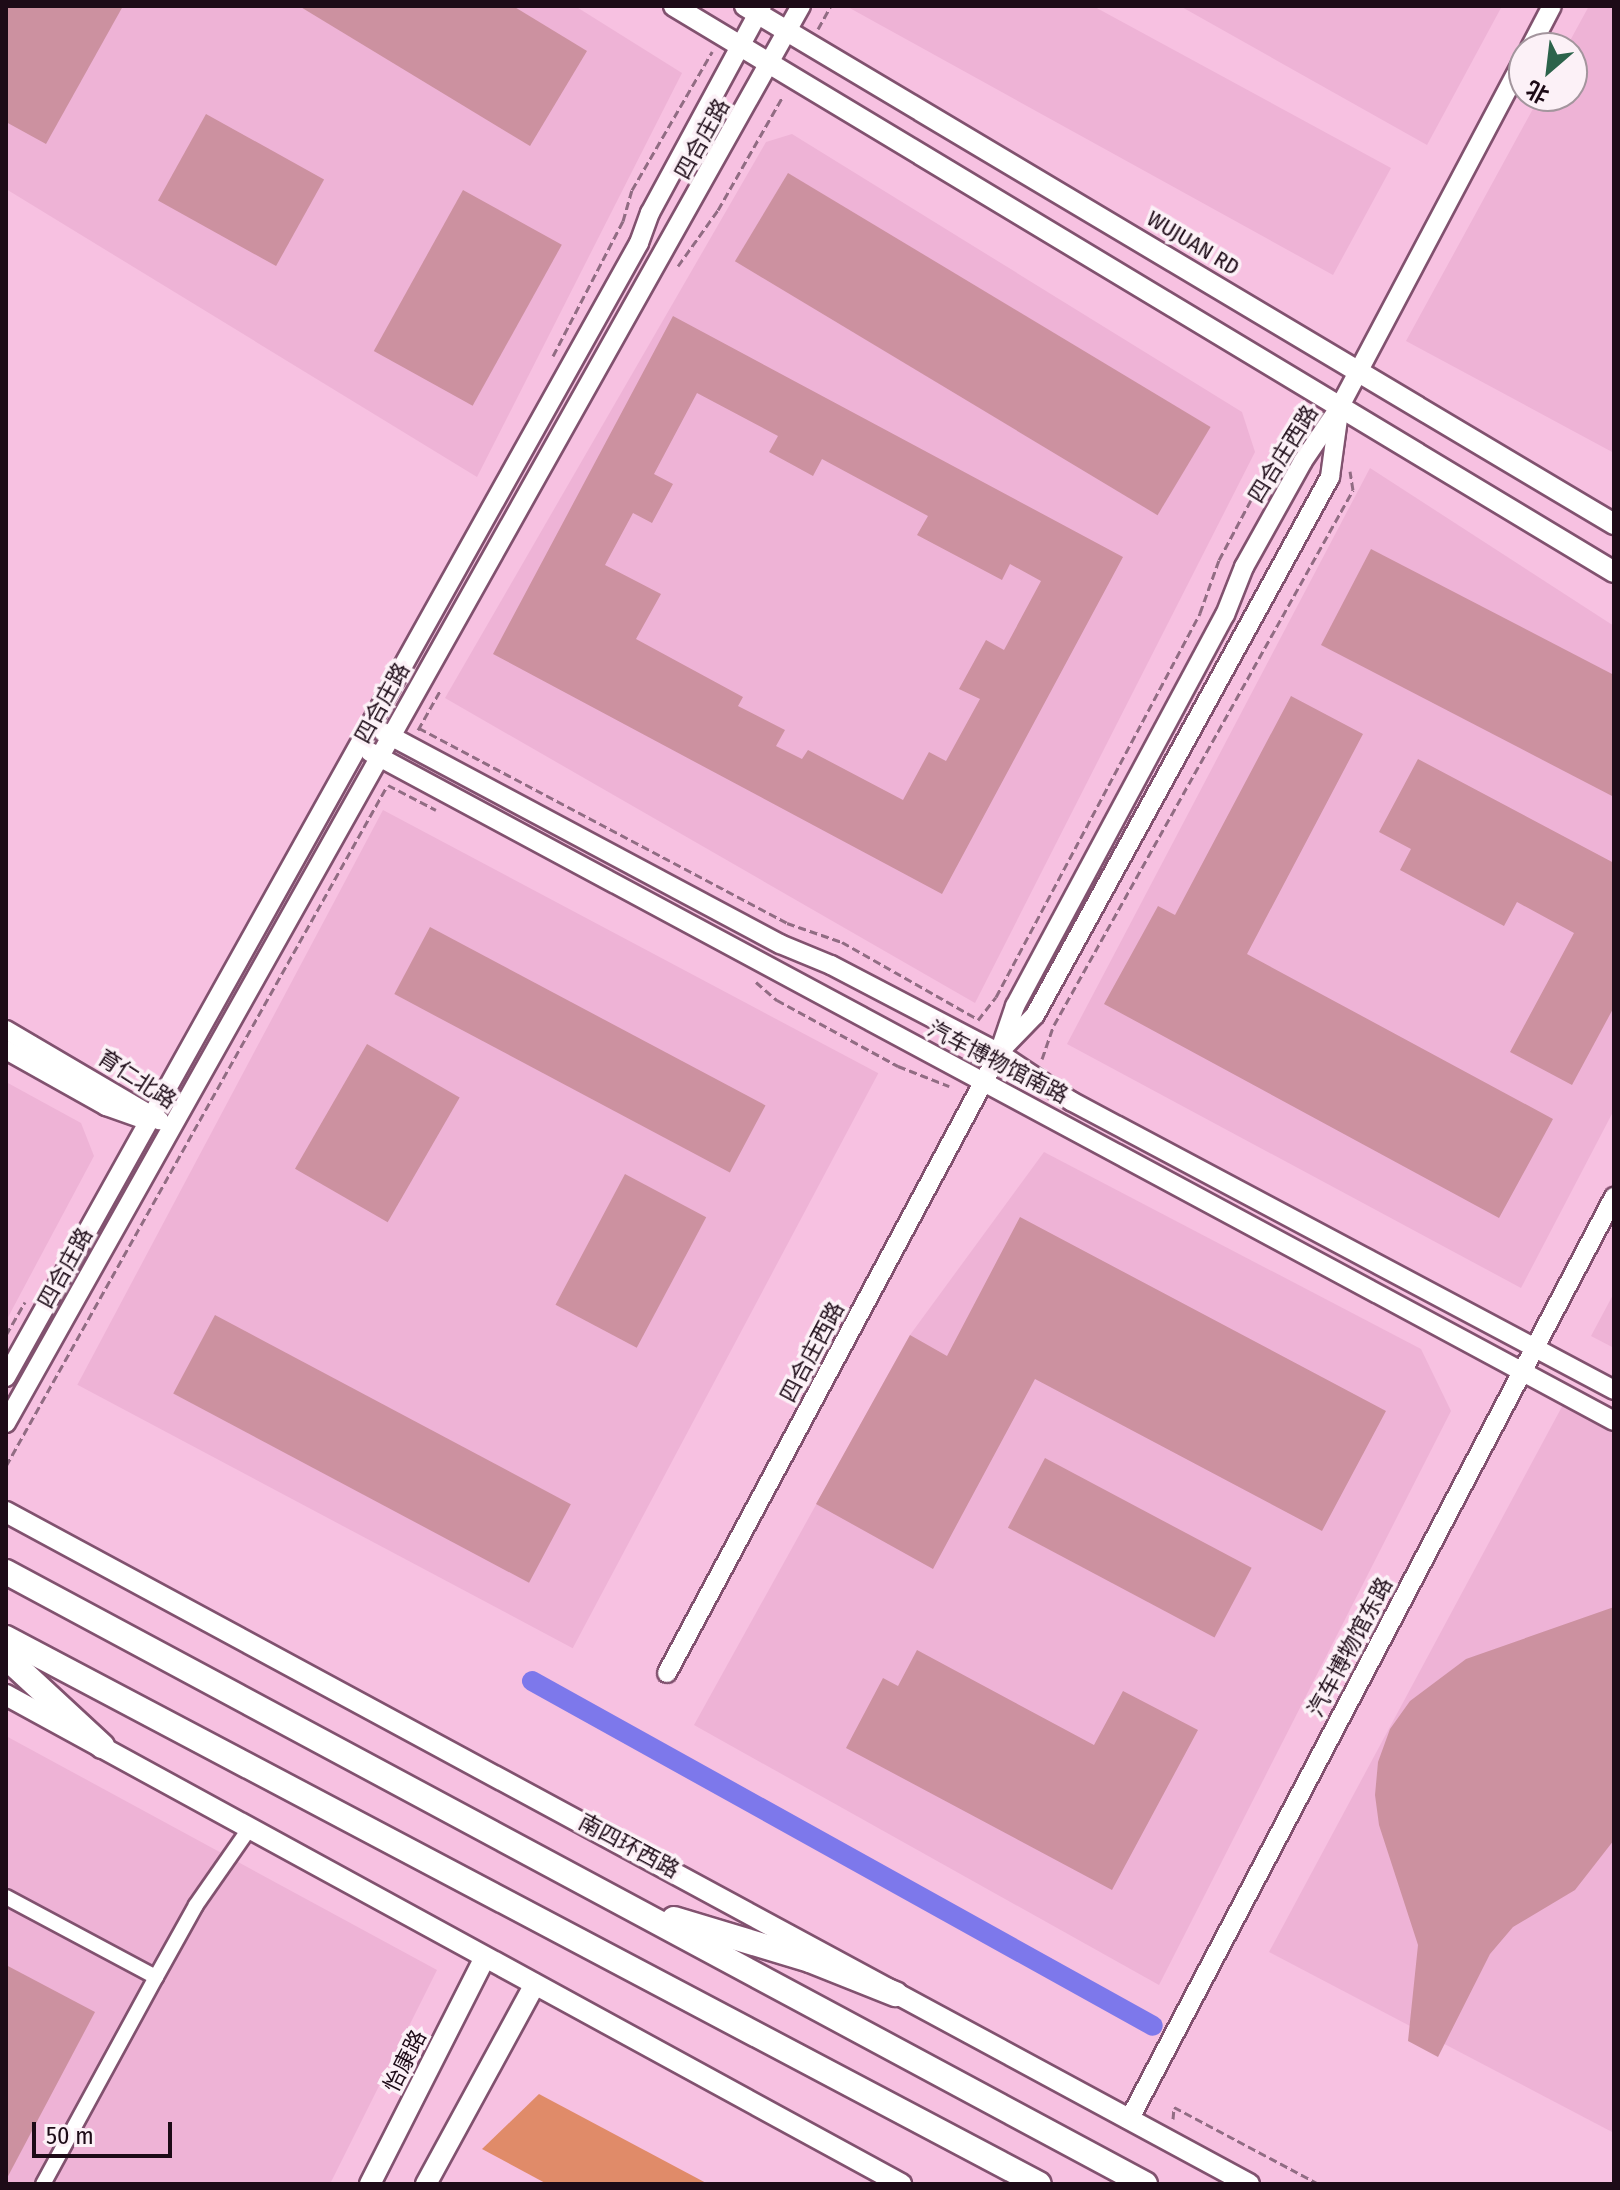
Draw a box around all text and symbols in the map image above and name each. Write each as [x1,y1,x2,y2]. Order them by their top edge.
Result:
north arrow [1508,32,1588,112]
text: 北 [1521,75,1554,109]
street label: 四合庄路 [669,94,735,184]
street label: WUJUAN RD [1142,205,1244,281]
street label: 四合庄西路 [1243,400,1323,508]
street label: 四合庄路 [349,658,415,748]
street label: 汽车博物馆南路 [923,1015,1073,1109]
street label: 育仁北路 [93,1044,181,1114]
street label: 四合庄路 [32,1223,98,1313]
street label: 四合庄西路 [775,1297,849,1407]
street label: 汽车博物馆东路 [1302,1573,1398,1721]
street label: 南四环西路 [574,1809,684,1883]
street label: 怡康路 [378,2026,432,2096]
scale bar [36,2106,176,2156]
text: 50 m [46,2122,94,2150]

